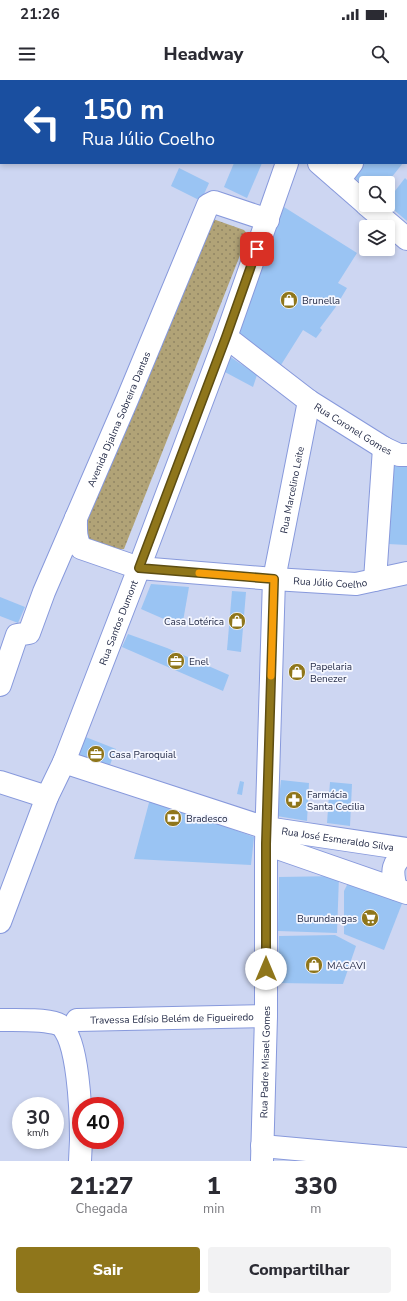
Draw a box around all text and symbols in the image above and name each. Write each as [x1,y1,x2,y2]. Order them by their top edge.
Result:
text: 21:26 [20,4,60,24]
text: Headway [164,42,243,66]
icon: menu [16,43,38,65]
icon: search [369,43,391,65]
text: 150 m [82,91,165,129]
icon: left [16,96,68,148]
text: Rua Júlio Coelho [82,127,215,151]
map controls [359,176,395,256]
button: search [359,176,395,212]
button: layers [359,220,395,256]
pin [240,232,274,266]
icon: arrive [246,238,268,260]
shop icon: Brunella [279,290,299,310]
place label: Brunella [302,294,340,308]
street label: Avenida Djalma Sobreira Dantas [84,349,154,489]
street label: Rua Coronel Gomes [311,400,394,459]
street label: Rua Marcelino Leite [277,445,308,535]
street label: Rua Júlio Coelho [293,574,369,592]
street label: Rua Santos Dumont [96,578,142,667]
shop icon: Casa Lotérica [227,611,247,631]
place label: Casa Lotérica [164,615,224,629]
office icon: Enel [166,651,186,671]
place label: Enel [189,655,209,669]
place label: Papelaria Benezer [310,660,352,686]
shop icon: Papelaria Benezer [287,662,307,682]
office icon: Casa Paroquial [86,744,106,764]
place label: Casa Paroquial [109,748,176,762]
place label: Farmácia Santa Cecilia [307,788,365,814]
pharmacy icon: Farmácia Santa Cecilia [284,790,304,810]
bank icon: Bradesco [163,808,183,828]
place label: Bradesco [186,812,228,826]
street label: Rua José Esmeraldo Silva [280,824,395,855]
supermarket icon: Burundangas [360,908,380,928]
place label: Burundangas [297,912,357,926]
position arrow [245,948,287,990]
shop icon: MACAVI [304,955,324,975]
place label: MACAVI [327,959,365,973]
street label: Rua Padre Misael Gomes [257,1006,274,1118]
street label: Travessa Edísio Belém de Figueiredo [90,1010,254,1028]
speed limit sign: 40 [72,1097,124,1149]
text: 30 [26,1104,50,1131]
text: km/h [27,1126,49,1140]
text: 21:27 [70,1170,133,1202]
text: 1 [207,1170,221,1202]
text: 330 [294,1170,337,1202]
text: Chegada [76,1200,128,1218]
text: min [203,1200,225,1218]
text: m [310,1200,321,1218]
button: Sair [16,1247,200,1293]
button: Compartilhar [208,1247,391,1293]

